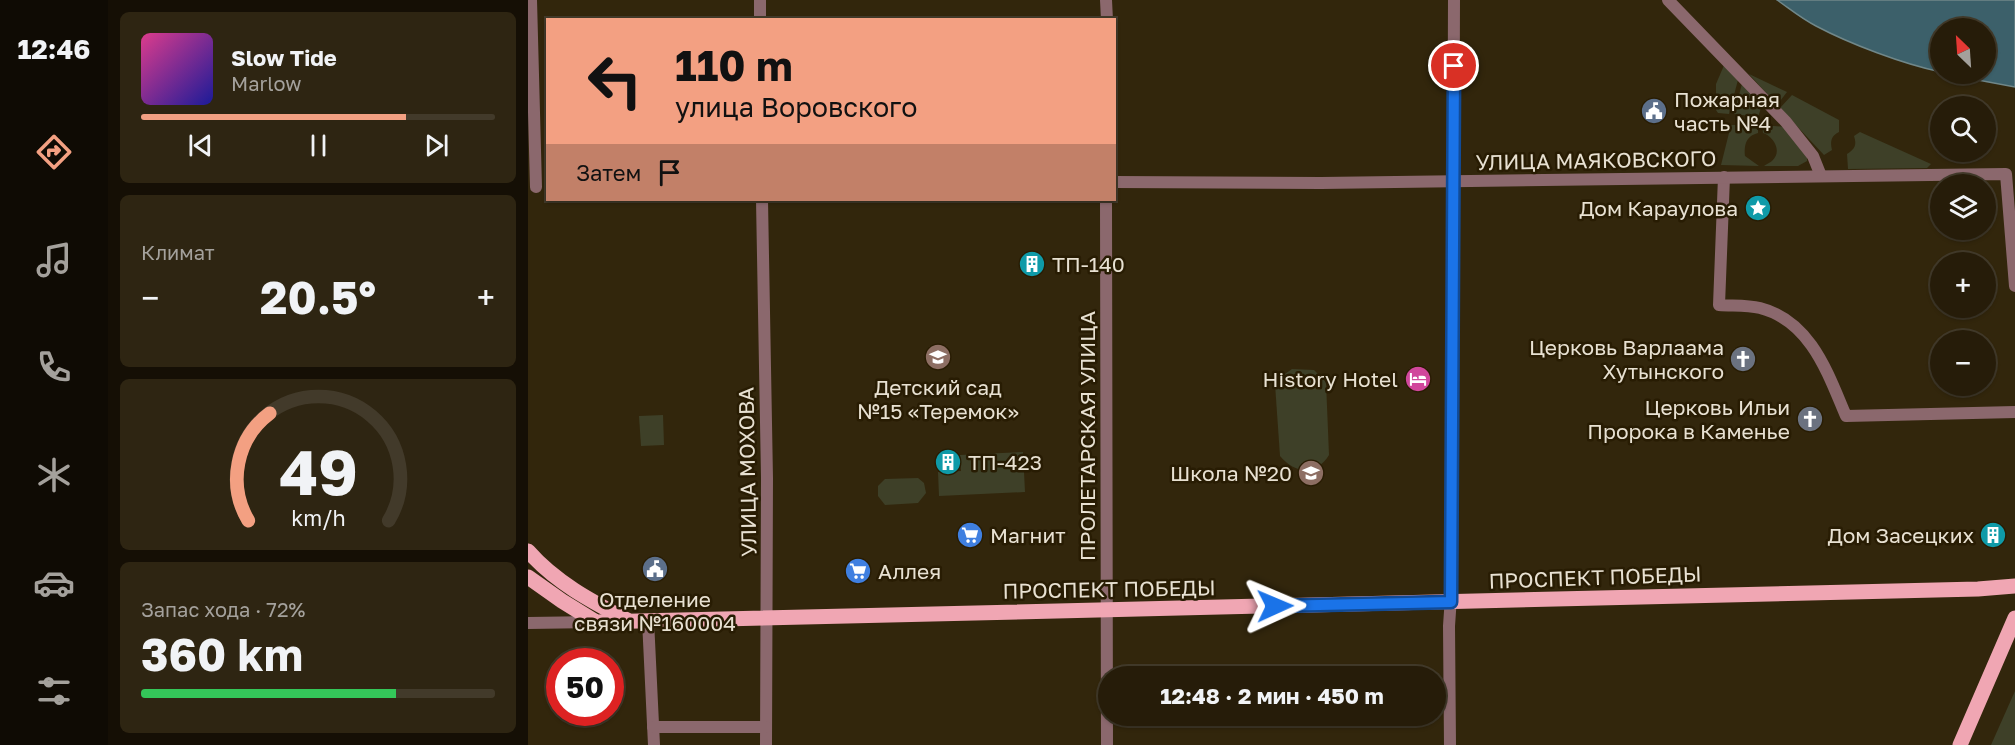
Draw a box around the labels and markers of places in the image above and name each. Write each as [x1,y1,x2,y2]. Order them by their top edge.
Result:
pin [1428,40,1479,91]
place label: Пожарная часть №4 [1674,86,1780,136]
public building icon: Пожарная часть №4 [1639,96,1669,126]
place icon: Дом Караулова [1743,193,1773,223]
place label: Дом Караулова [1579,195,1738,221]
building icon: ТП-140 [1017,249,1047,279]
place label: ТП-140 [1052,251,1125,277]
place label: Церковь Варлаама Хутынского [1529,334,1724,384]
school or university icon: Детский сад №15 «Теремок» [923,342,953,372]
church icon: Церковь Варлаама Хутынского [1728,344,1758,374]
hotel icon: History Hotel [1403,364,1433,394]
place label: History Hotel [1263,366,1398,392]
place label: Детский сад №15 «Теремок» [857,374,1019,424]
place label: Церковь Ильи Пророка в Каменье [1587,394,1790,444]
church icon: Церковь Ильи Пророка в Каменье [1795,404,1825,434]
building icon: ТП-423 [933,447,963,477]
place label: ТП-423 [968,449,1042,475]
school or university icon: Школа №20 [1296,458,1326,488]
place label: Школа №20 [1170,460,1292,486]
supermarket icon: Магнит [955,520,985,550]
building icon: Дом Засецких [1978,520,2008,550]
place label: Магнит [990,522,1066,548]
place label: Дом Засецких [1828,522,1974,548]
public building icon: Отделение связи №160004 [640,554,670,584]
supermarket icon: Аллея [843,556,873,586]
place label: Аллея [878,558,941,584]
place label: Отделение связи №160004 [574,586,736,636]

